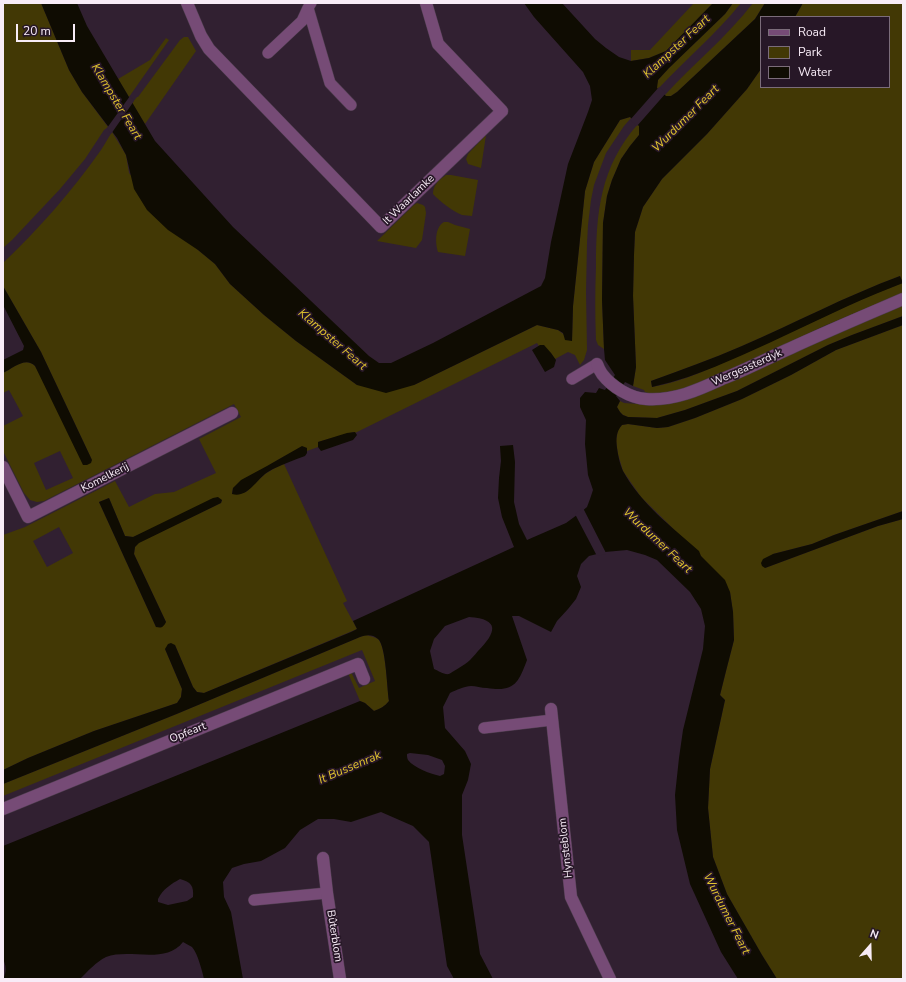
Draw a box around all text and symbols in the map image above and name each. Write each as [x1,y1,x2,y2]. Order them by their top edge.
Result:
water label: Klampster Feart [641,12,713,82]
scale bar [18,16,77,42]
legend [760,16,890,88]
text: 20 m [23,23,51,39]
text: Road [798,24,826,40]
text: Park [798,44,822,60]
water label: Klampster Feart [88,61,144,143]
text: Water [798,64,832,80]
water label: Wurdumer Feart [649,82,723,156]
street label: It Waarlamke [381,172,437,228]
water label: Klampster Feart [295,306,369,374]
street label: Wergeasterdyk [710,347,784,389]
street label: Komelkerij [79,460,131,496]
water label: Wurdumer Feart [619,505,695,577]
street label: Opfeart [168,720,208,746]
water label: It Bussenrak [317,748,383,788]
street label: Hynsteblom [556,817,576,879]
water label: Wurdumer Feart [699,871,753,957]
street label: Bûterblom [323,909,345,963]
north arrow [850,926,890,966]
text: N [868,926,881,943]

